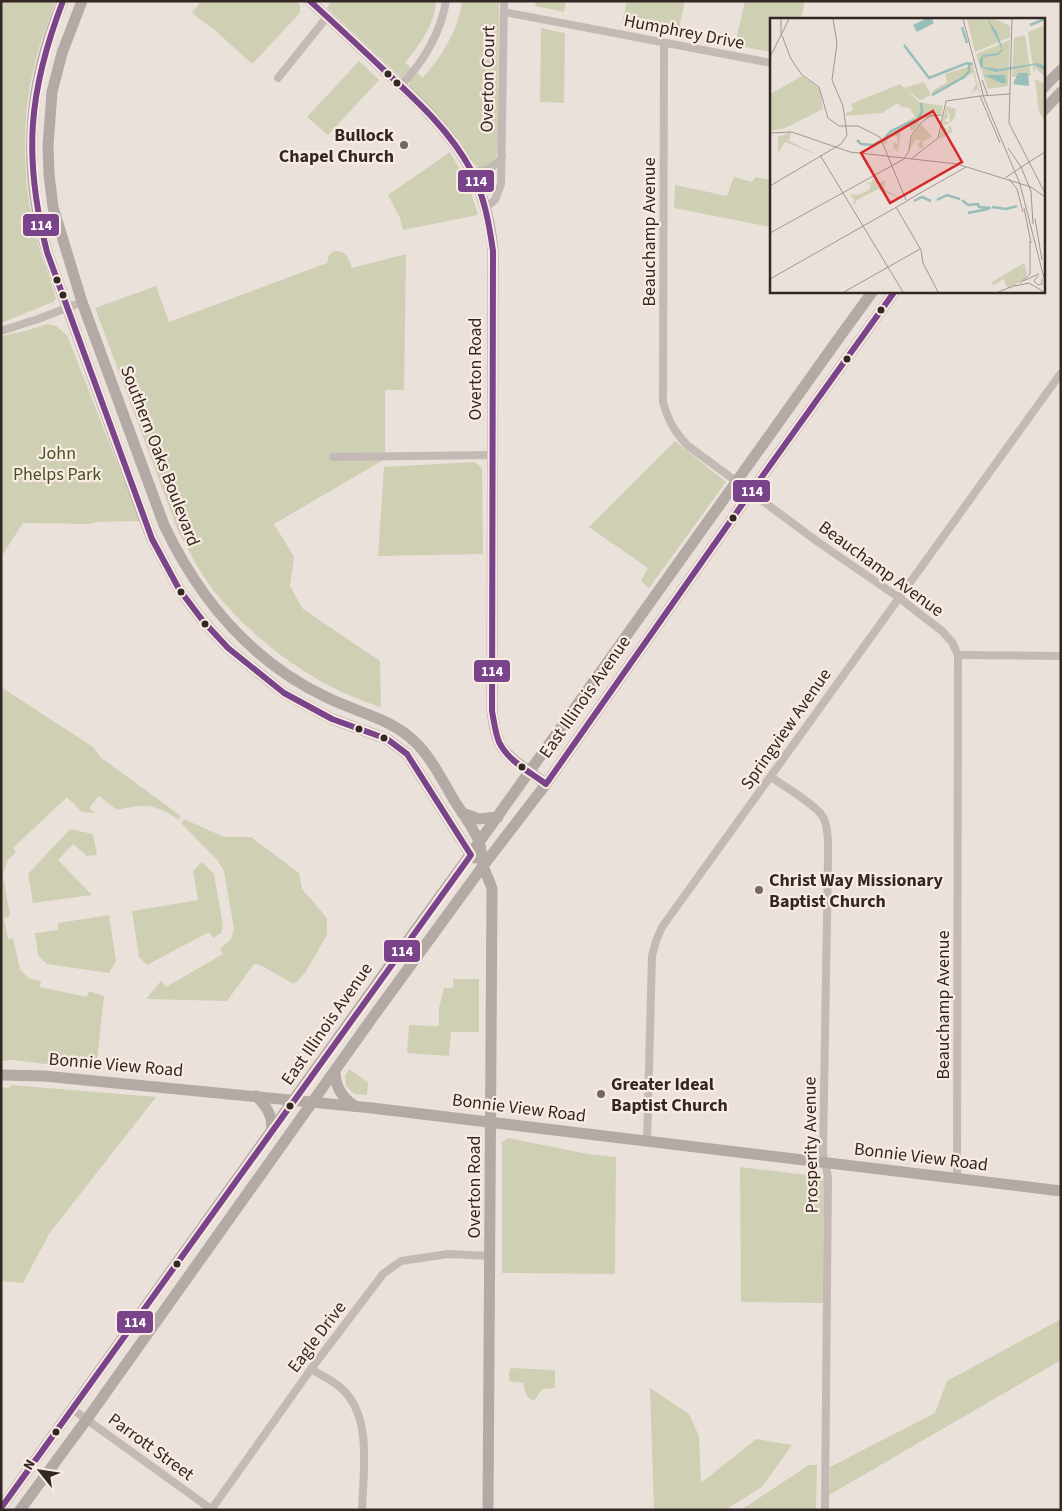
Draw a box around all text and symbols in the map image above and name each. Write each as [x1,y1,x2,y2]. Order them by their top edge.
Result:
street label: Humphrey Drive [622,8,746,56]
inset map [770,18,1044,292]
street label: Overton Court [475,25,501,133]
unlabelled marker [383,69,393,79]
unlabelled marker [392,78,402,88]
place label: Bullock Chapel Church [279,123,394,169]
marker: Bullock Chapel Church [398,139,410,151]
street label: Beauchamp Avenue [637,157,662,307]
line badge: 114 [457,169,495,193]
text: 114 [465,172,488,192]
line badge: 114 [22,213,60,237]
text: 114 [30,216,53,236]
unlabelled marker [52,275,62,285]
unlabelled marker [58,290,68,300]
unlabelled marker [876,305,886,315]
street label: Overton Road [463,317,488,421]
unlabelled marker [842,354,852,364]
street label: Southern Oaks Boulevard [114,362,206,550]
park label: John Phelps Park [13,441,101,487]
line badge: 114 [732,479,771,503]
text: 114 [741,482,764,502]
unlabelled marker [728,513,738,523]
street label: Beauchamp Avenue [813,515,949,623]
unlabelled marker [176,587,186,597]
unlabelled marker [200,619,210,629]
street label: East Illinois Avenue [533,631,637,763]
line badge: 114 [473,659,511,683]
text: 114 [481,662,504,682]
street label: Springview Avenue [735,663,837,795]
unlabelled marker [354,724,364,734]
unlabelled marker [379,733,389,743]
unlabelled marker [517,762,527,772]
place label: Christ Way Missionary Baptist Church [769,868,944,914]
marker: Christ Way Missionary Baptist Church [753,884,765,896]
street label: Beauchamp Avenue [931,930,956,1080]
line badge: 114 [383,939,421,963]
text: 114 [391,942,414,962]
street label: East Illinois Avenue [275,958,379,1090]
street label: Bonnie View Road [48,1047,184,1083]
place label: Greater Ideal Baptist Church [611,1072,728,1118]
street label: Prosperity Avenue [797,1076,825,1214]
street label: Bonnie View Road [451,1087,587,1129]
marker: Greater Ideal Baptist Church [595,1088,607,1100]
unlabelled marker [285,1101,295,1111]
street label: Overton Road [462,1135,487,1239]
street label: Bonnie View Road [853,1136,989,1178]
unlabelled marker [172,1259,182,1269]
street label: Eagle Drive [282,1296,352,1378]
line badge: 114 [116,1310,154,1334]
text: 114 [124,1313,147,1333]
street label: Parrott Street [103,1407,199,1487]
unlabelled marker [51,1427,61,1437]
north arrow [15,1446,65,1496]
text: N [19,1456,41,1474]

